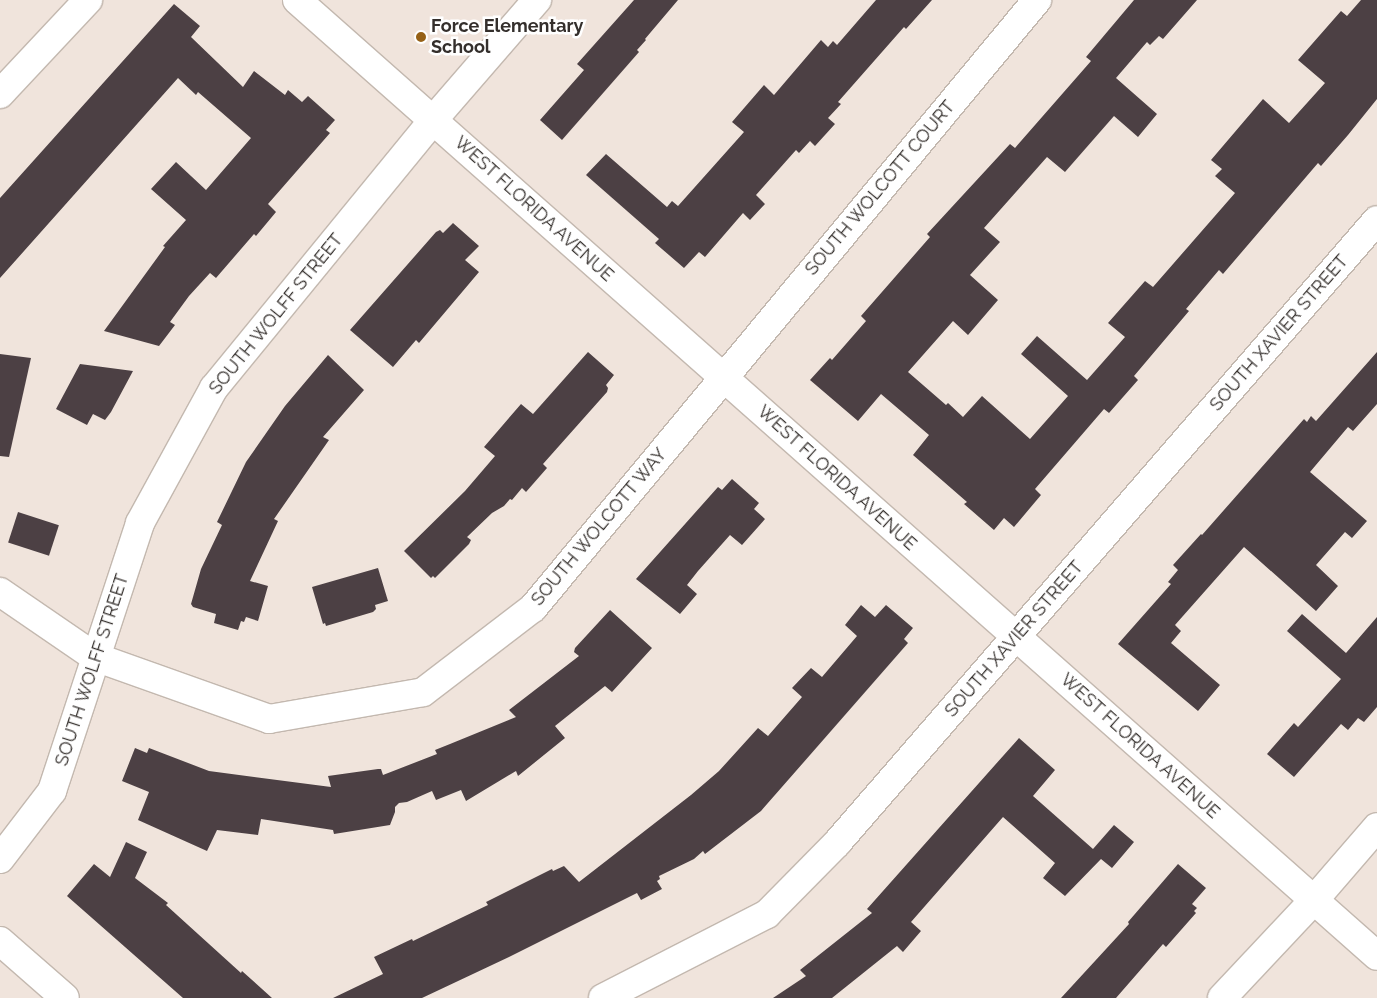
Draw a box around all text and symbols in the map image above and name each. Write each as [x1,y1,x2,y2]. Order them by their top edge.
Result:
place label: Force Elementary School [431,16,583,58]
marker: Force Elementary School [415,31,427,43]
street label: SOUTH WOLCOTT COURT [800,96,960,280]
street label: WEST FLORIDA AVENUE [449,131,619,287]
street label: SOUTH WOLFF STREET [204,229,348,399]
street label: SOUTH XAVIER STREET [1205,250,1353,416]
street label: WEST FLORIDA AVENUE [752,400,922,556]
street label: SOUTH WOLCOTT WAY [526,443,672,611]
street label: SOUTH XAVIER STREET [940,556,1088,722]
street label: SOUTH WOLFF STREET [51,571,133,769]
street label: WEST FLORIDA AVENUE [1055,668,1225,824]

